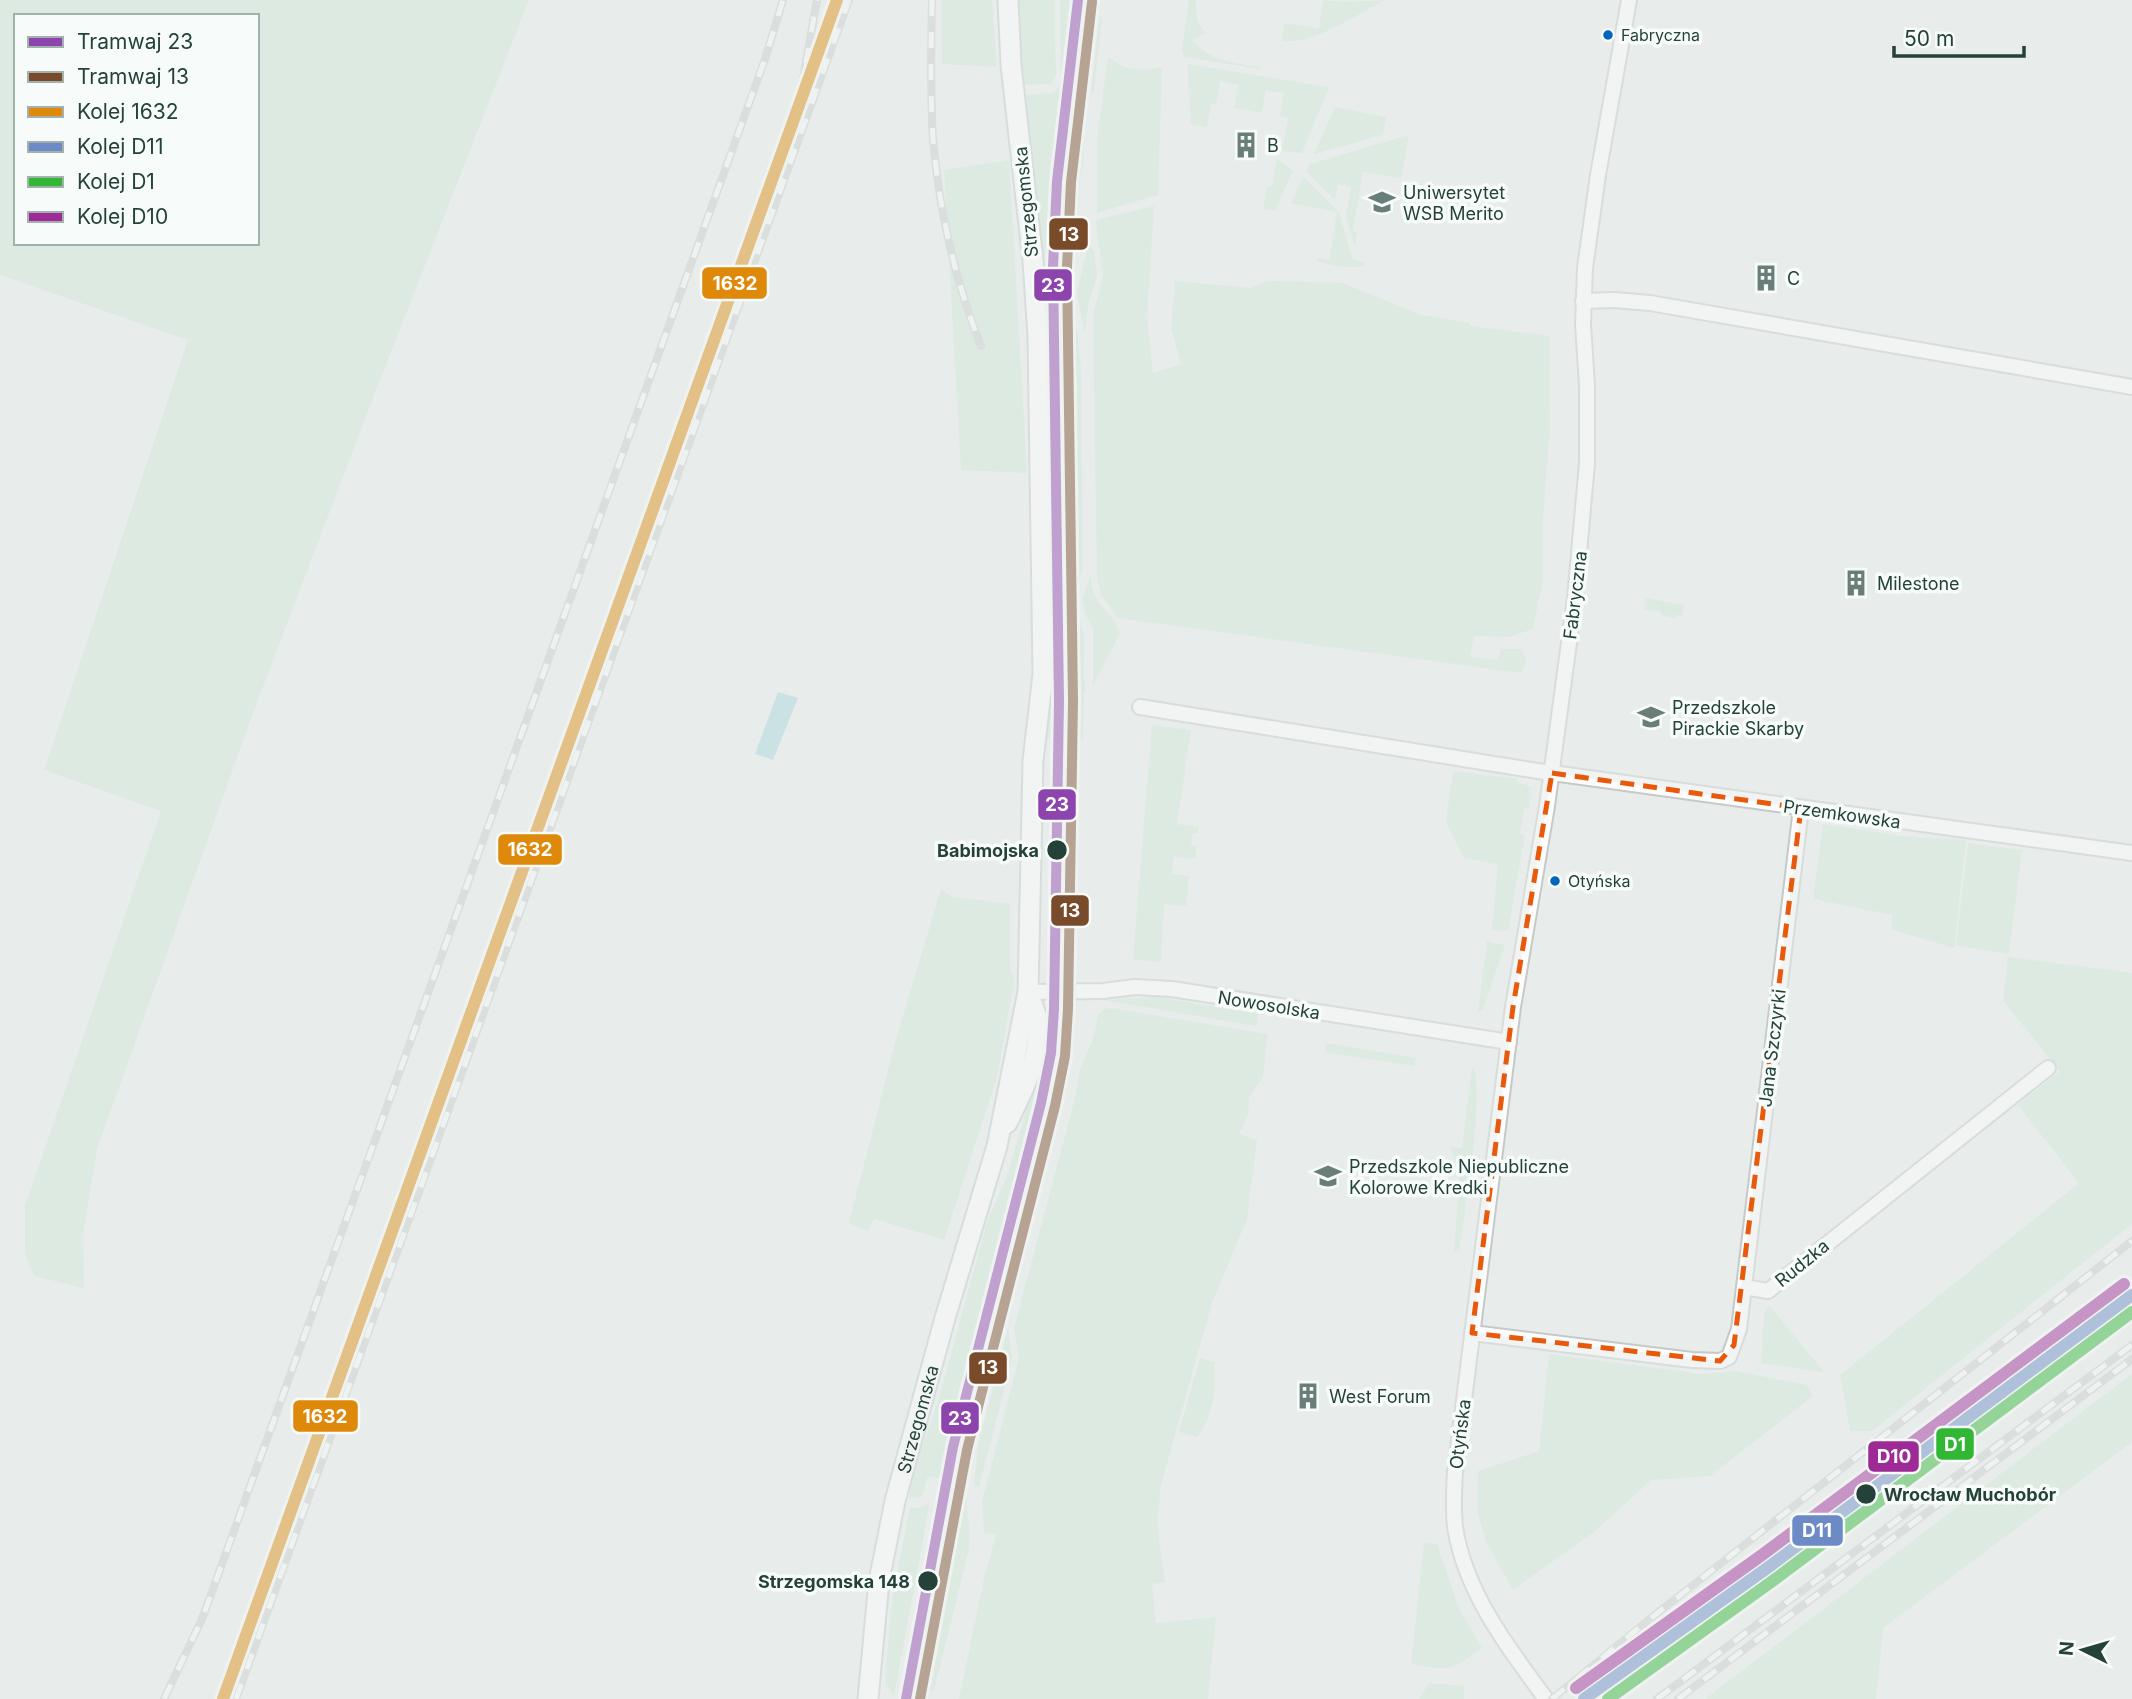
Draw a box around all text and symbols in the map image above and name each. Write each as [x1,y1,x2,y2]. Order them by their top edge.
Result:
legend [14,14,259,245]
scale bar [1894,14,2024,58]
place label: Fabryczna [1621,25,1700,45]
text: 50 m [1904,26,1954,51]
marker: Fabryczna [1601,28,1615,42]
text: Tramwaj 23 [77,29,193,54]
text: Tramwaj 13 [77,64,189,89]
text: Kolej 1632 [77,99,179,124]
building icon: B [1231,130,1261,160]
text: Kolej D11 [77,134,163,159]
place label: B [1267,135,1279,156]
street label: Strzegomska [1010,145,1042,259]
text: Kolej D1 [77,169,155,194]
place label: Uniwersytet WSB Merito [1403,182,1505,224]
school or university icon: Uniwersytet WSB Merito [1367,187,1397,217]
text: Kolej D10 [77,204,168,229]
line badge: 13 [1048,217,1089,251]
text: 13 [1059,223,1079,246]
building icon: C [1751,263,1781,293]
line badge: 1632 [701,266,768,300]
line badge: 23 [1033,268,1073,302]
place label: C [1787,268,1800,289]
text: 1632 [713,272,757,295]
text: 23 [1041,274,1065,297]
street label: Fabryczna [1559,550,1591,640]
building icon: Milestone [1841,568,1871,598]
place label: Milestone [1877,573,1960,594]
place label: Przedszkole Pirackie Skarby [1672,697,1804,739]
school or university icon: Przedszkole Pirackie Skarby [1636,702,1666,732]
line badge: 23 [1037,788,1077,821]
text: 23 [1045,793,1069,816]
street label: Przemkowska [1782,795,1902,833]
line badge: 1632 [497,833,563,866]
text: 1632 [508,838,552,861]
marker: Babimojska [1045,838,1069,862]
place label: Babimojska [937,840,1039,861]
place label: Otyńska [1568,871,1630,891]
marker: Otyńska [1548,874,1562,888]
line badge: 13 [1050,894,1090,927]
text: 13 [1060,899,1080,922]
street label: Nowosolska [1216,987,1322,1023]
street label: Jana Szczyrki [1754,988,1790,1108]
place label: Przedszkole Niepubliczne Kolorowe Kredki [1349,1156,1569,1198]
school or university icon: Przedszkole Niepubliczne Kolorowe Kredki [1313,1161,1343,1191]
street label: Rudzka [1771,1235,1833,1291]
line badge: 13 [968,1351,1008,1385]
text: 13 [978,1356,998,1379]
street label: Strzegomska [893,1363,942,1476]
building icon: West Forum [1293,1381,1323,1411]
place label: West Forum [1329,1386,1431,1407]
street label: Otyńska [1445,1398,1475,1470]
line badge: 1632 [292,1399,359,1433]
line badge: 23 [940,1401,980,1435]
text: 1632 [303,1405,347,1428]
text: 23 [948,1407,972,1430]
line badge: D1 [1935,1427,1975,1461]
text: D1 [1944,1433,1966,1456]
line badge: D10 [1867,1440,1920,1473]
text: D10 [1877,1445,1911,1468]
marker: Wrocław Muchobór [1854,1482,1878,1506]
place label: Wrocław Muchobór [1884,1484,2056,1505]
line badge: D11 [1791,1514,1844,1547]
text: D11 [1802,1519,1832,1542]
marker: Strzegomska 148 [916,1569,940,1593]
place label: Strzegomska 148 [758,1571,910,1592]
north arrow [2048,1615,2118,1685]
text: N [2054,1640,2079,1657]

